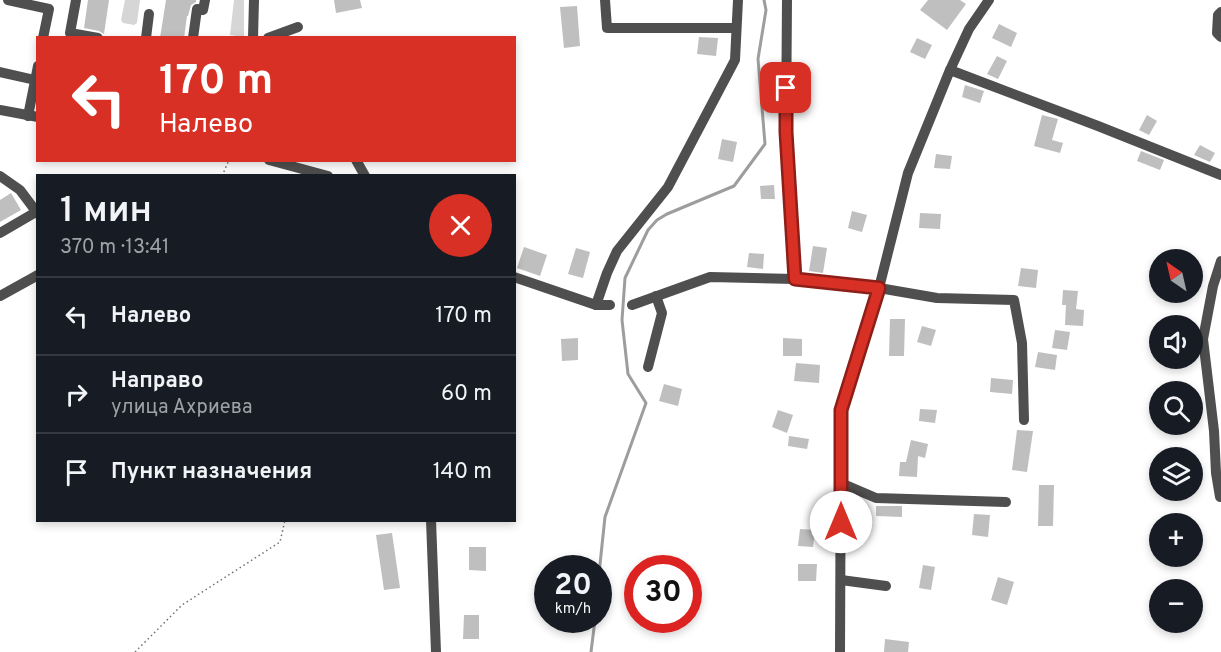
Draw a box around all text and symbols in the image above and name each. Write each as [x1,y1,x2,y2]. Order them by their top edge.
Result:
text: 170 m [159,56,273,109]
icon: left [60,60,138,138]
pin [760,62,811,113]
icon: arrive [769,71,802,104]
text: Налево [159,108,253,142]
text: 1 мин [60,189,152,235]
button: close [429,194,492,257]
text: 370 m · 13:41 [60,235,169,261]
north arrow [1149,249,1203,303]
map controls [1149,249,1203,633]
icon: left [60,300,93,333]
text: Налево [111,303,191,330]
text: 170 m [435,303,492,330]
button: sound [1149,315,1203,369]
text: Направо [111,368,203,395]
icon: right [60,378,93,411]
text: 60 m [441,381,492,408]
button: search [1149,381,1203,435]
text: улица Ахриева [111,395,252,421]
button: layers [1149,447,1203,501]
icon: arrive [60,456,93,489]
text: Пункт назначения [111,459,312,486]
text: 140 m [433,459,492,486]
position arrow [809,490,873,554]
button: + [1149,513,1203,567]
speed limit sign: 30 [624,555,702,633]
text: 20 [554,568,592,605]
button: − [1149,579,1203,633]
text: km/h [555,600,591,619]

